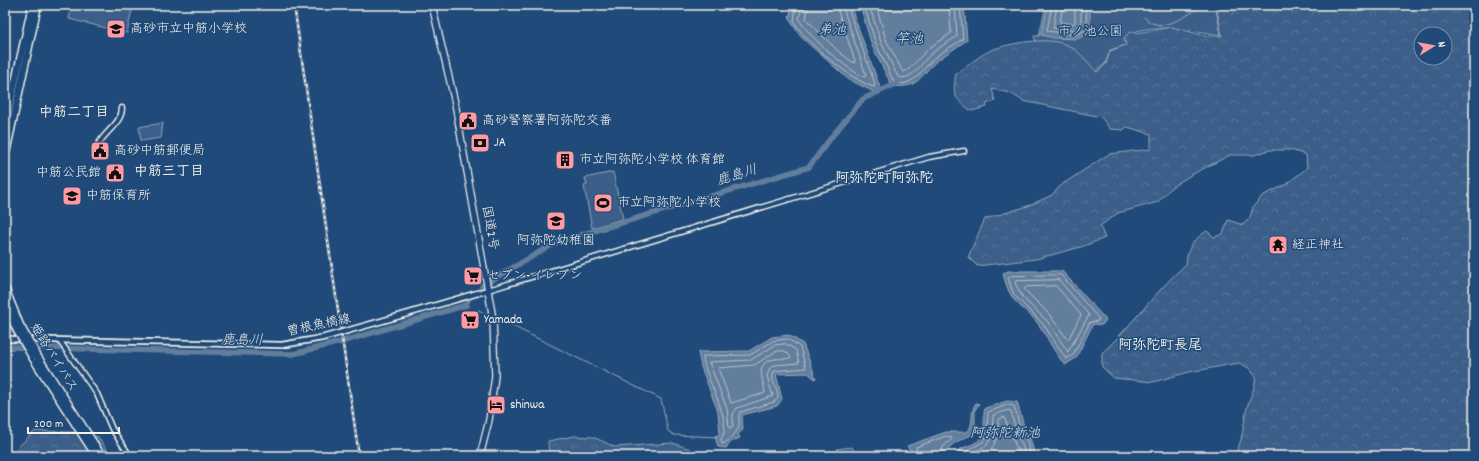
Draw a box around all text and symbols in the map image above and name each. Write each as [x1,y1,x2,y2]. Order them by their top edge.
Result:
school or university icon: 高砂市立中筋小学校 [105,18,127,40]
place label: 高砂市立中筋小学校 [130,20,247,39]
water label: 弟池 [818,21,847,41]
park label: 市ノ池公園 [1057,23,1123,42]
north arrow [1413,26,1453,66]
water label: 竿池 [895,30,924,50]
text: N [1432,40,1449,49]
district label: 中筋二丁目 [39,103,109,123]
public building icon: 高砂警察署阿弥陀交番 [457,110,479,132]
place label: 高砂警察署阿弥陀交番 [482,112,612,131]
bank icon: JA [469,132,491,154]
place label: JA [494,134,506,153]
public building icon: 高砂中筋郵便局 [89,140,111,162]
place label: 高砂中筋郵便局 [114,142,205,161]
building icon: 市立阿弥陀小学校 体育館 [554,149,576,171]
place label: 市立阿弥陀小学校 体育館 [579,151,725,170]
water label: 鹿島川 [714,160,760,192]
public building icon: 中筋公民館 [104,162,126,184]
district label: 中筋三丁目 [134,162,204,182]
place label: 中筋公民館 [36,164,101,183]
district label: 阿弥陀町阿弥陀 [835,169,933,189]
school or university icon: 中筋保育所 [61,185,83,207]
place label: 中筋保育所 [86,187,151,206]
sports icon: 市立阿弥陀小学校 [592,192,614,214]
place label: 市立阿弥陀小学校 [617,194,721,213]
street label: 国道2号 [476,204,502,252]
school or university icon: 阿弥陀幼稚園 [545,210,567,232]
place label: 阿弥陀幼稚園 [517,232,595,251]
temple icon: 経正神社 [1267,234,1289,256]
place label: 経正神社 [1292,236,1344,255]
supermarket icon: セブン-イレブン [462,265,484,287]
place label: セブン-イレブン [487,267,582,286]
supermarket icon: Yamada [459,309,481,331]
street label: 曽根魚橋線 [285,310,354,342]
place label: Yamada [484,311,523,330]
street label: 姫路バイパス [24,320,82,396]
water label: 鹿島川 [221,331,263,351]
district label: 阿弥陀町長尾 [1118,336,1202,356]
hotel icon: shinwa [485,394,507,416]
place label: shinwa [510,396,545,415]
scale bar [28,409,119,435]
text: 200 m [34,416,63,433]
water label: 阿弥陀新池 [970,424,1041,444]

